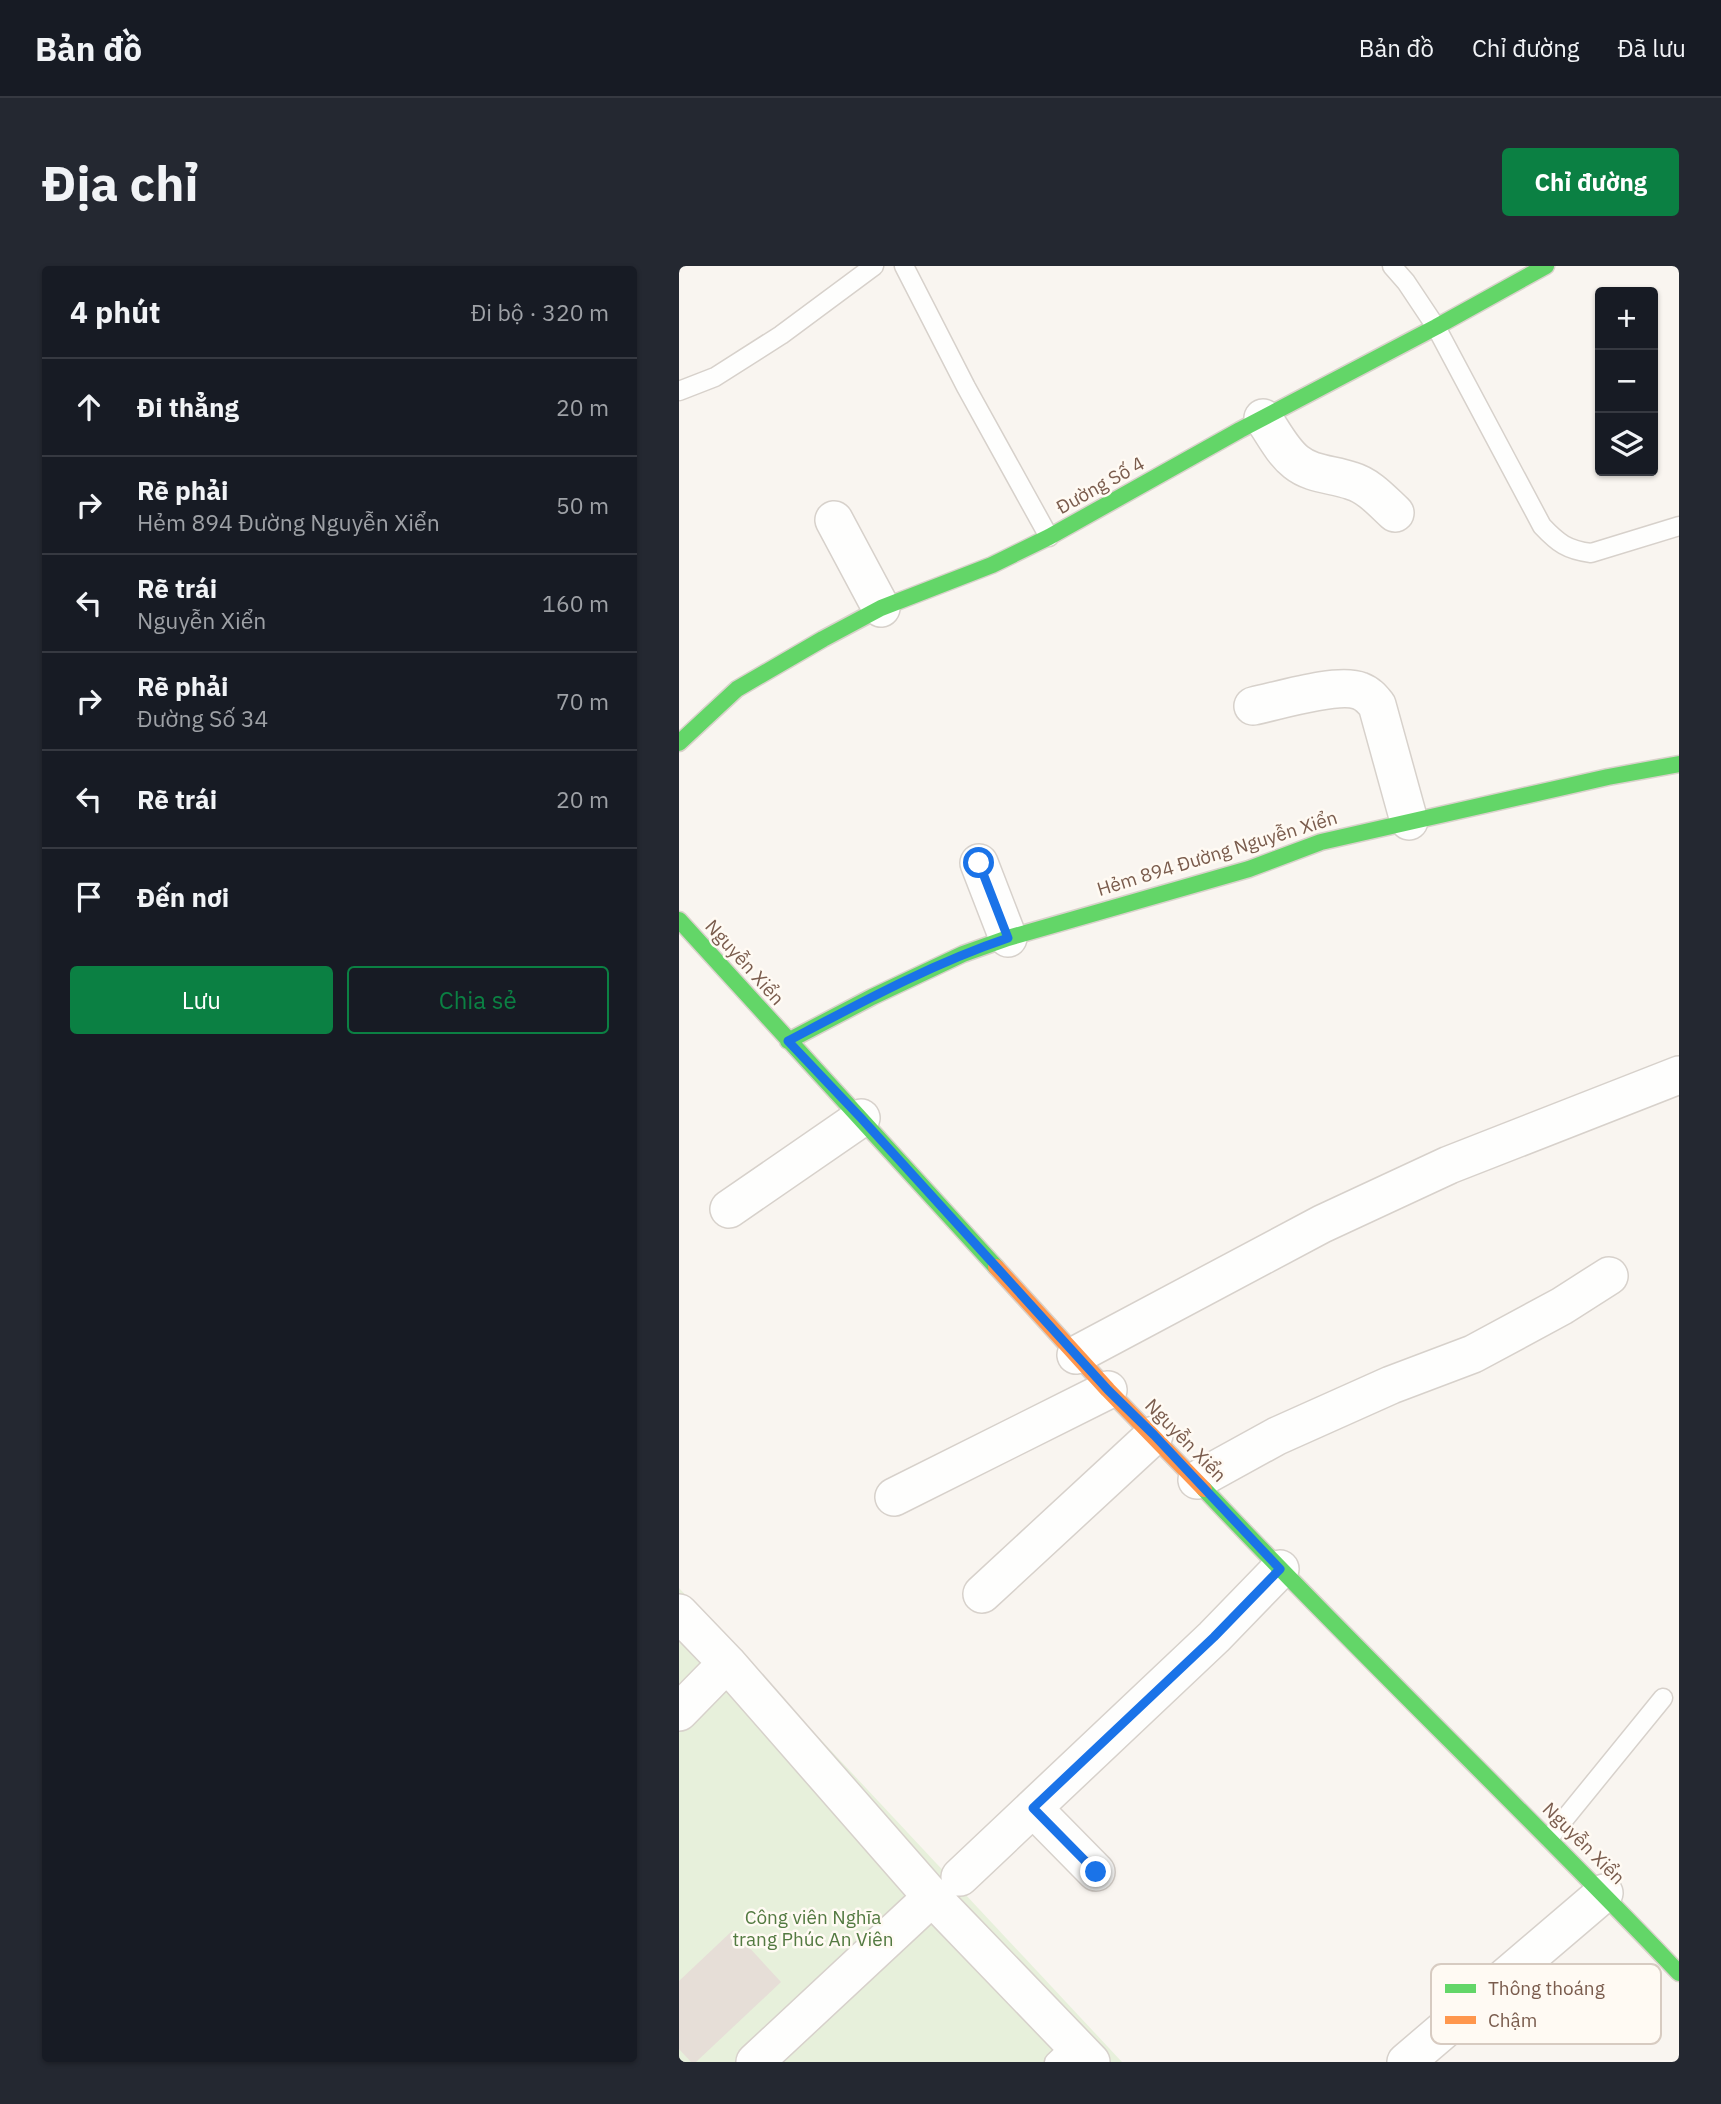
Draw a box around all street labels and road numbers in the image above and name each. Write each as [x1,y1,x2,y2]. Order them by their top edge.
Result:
street label: Đường Số 4 [1052,451,1148,519]
street label: Hẻm 894 Đường Nguyễn Xiển [1094,805,1340,901]
street label: Nguyễn Xiển [700,914,790,1010]
street label: Nguyễn Xiển [1140,1393,1232,1487]
street label: Nguyễn Xiển [1538,1797,1630,1889]

